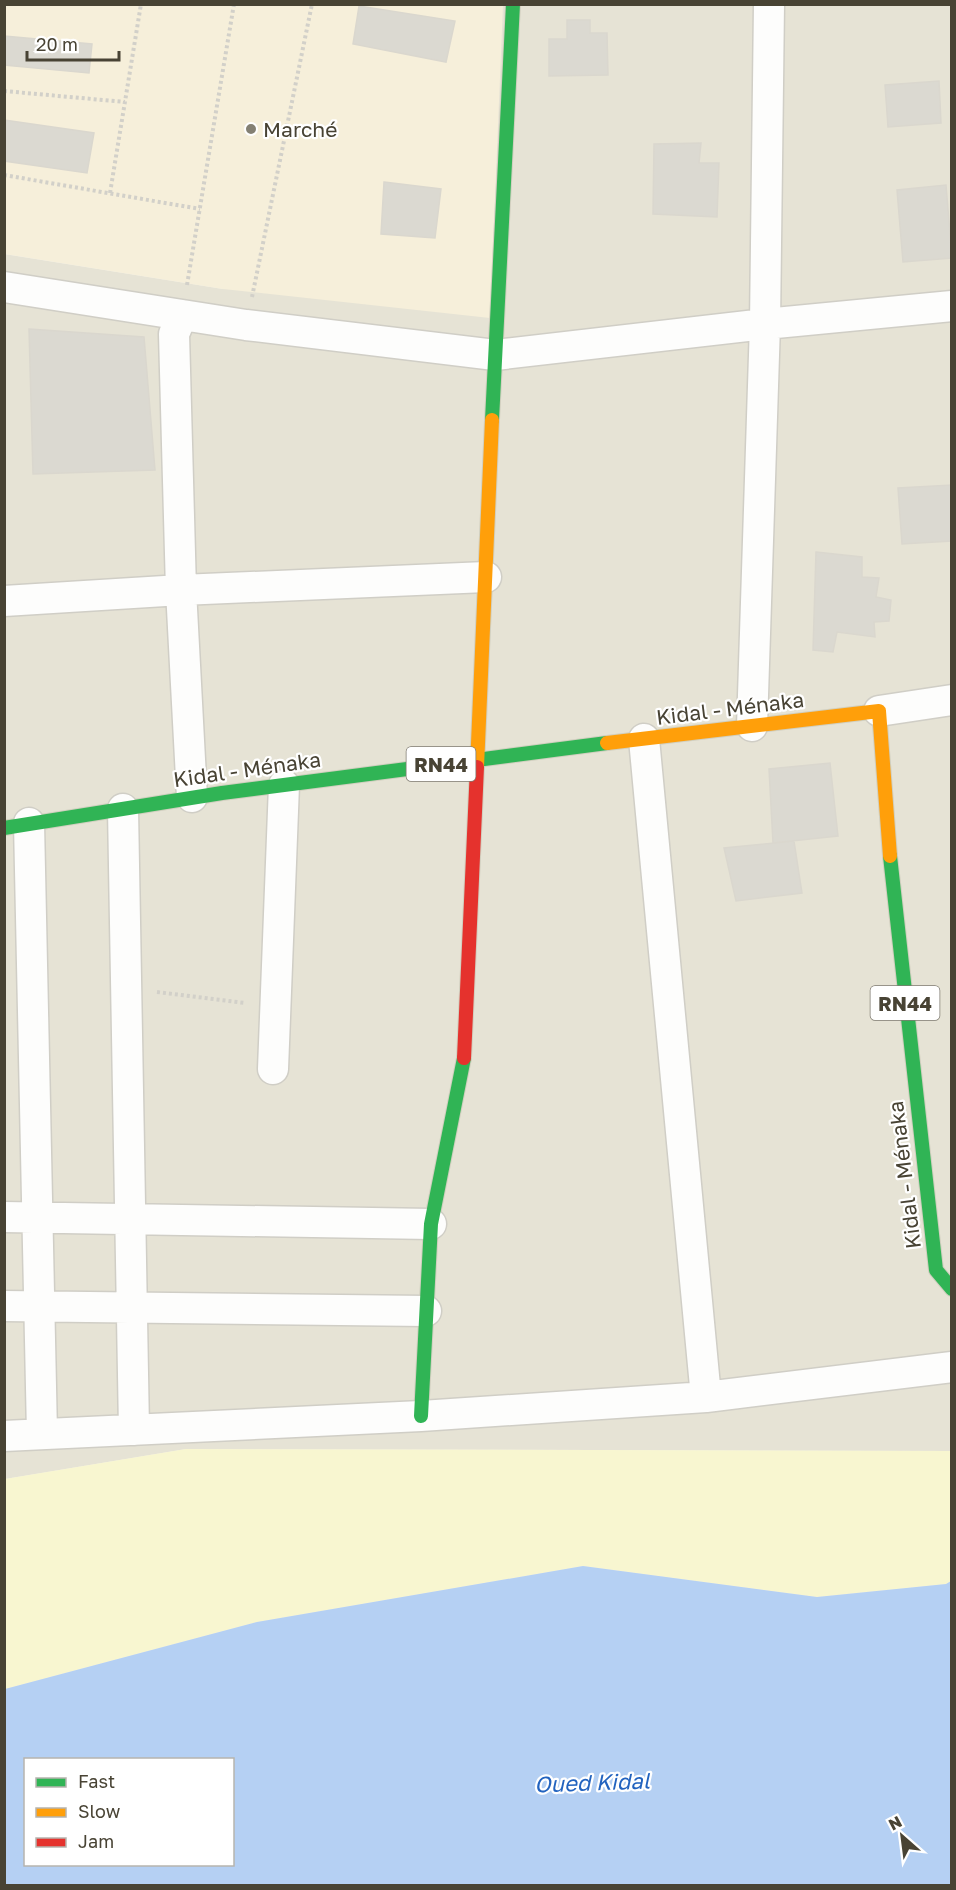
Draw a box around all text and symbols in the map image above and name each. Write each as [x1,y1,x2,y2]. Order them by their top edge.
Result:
scale bar [27,24,118,62]
text: 20 m [36,33,78,55]
place label: Marché [263,116,337,142]
marker: Marché [244,122,258,136]
street label: Kidal - Ménaka [655,686,805,730]
street label: Kidal - Ménaka [172,746,322,792]
road number: RN44 [406,747,476,781]
road number: RN44 [870,986,940,1020]
street label: Kidal - Ménaka [882,1100,926,1250]
legend [24,1758,234,1866]
water label: Oued Kidal [534,1766,651,1798]
text: Fast [78,1770,115,1792]
text: Slow [78,1800,121,1822]
north arrow [872,1806,932,1866]
text: N [885,1811,905,1834]
text: Jam [78,1830,114,1852]

